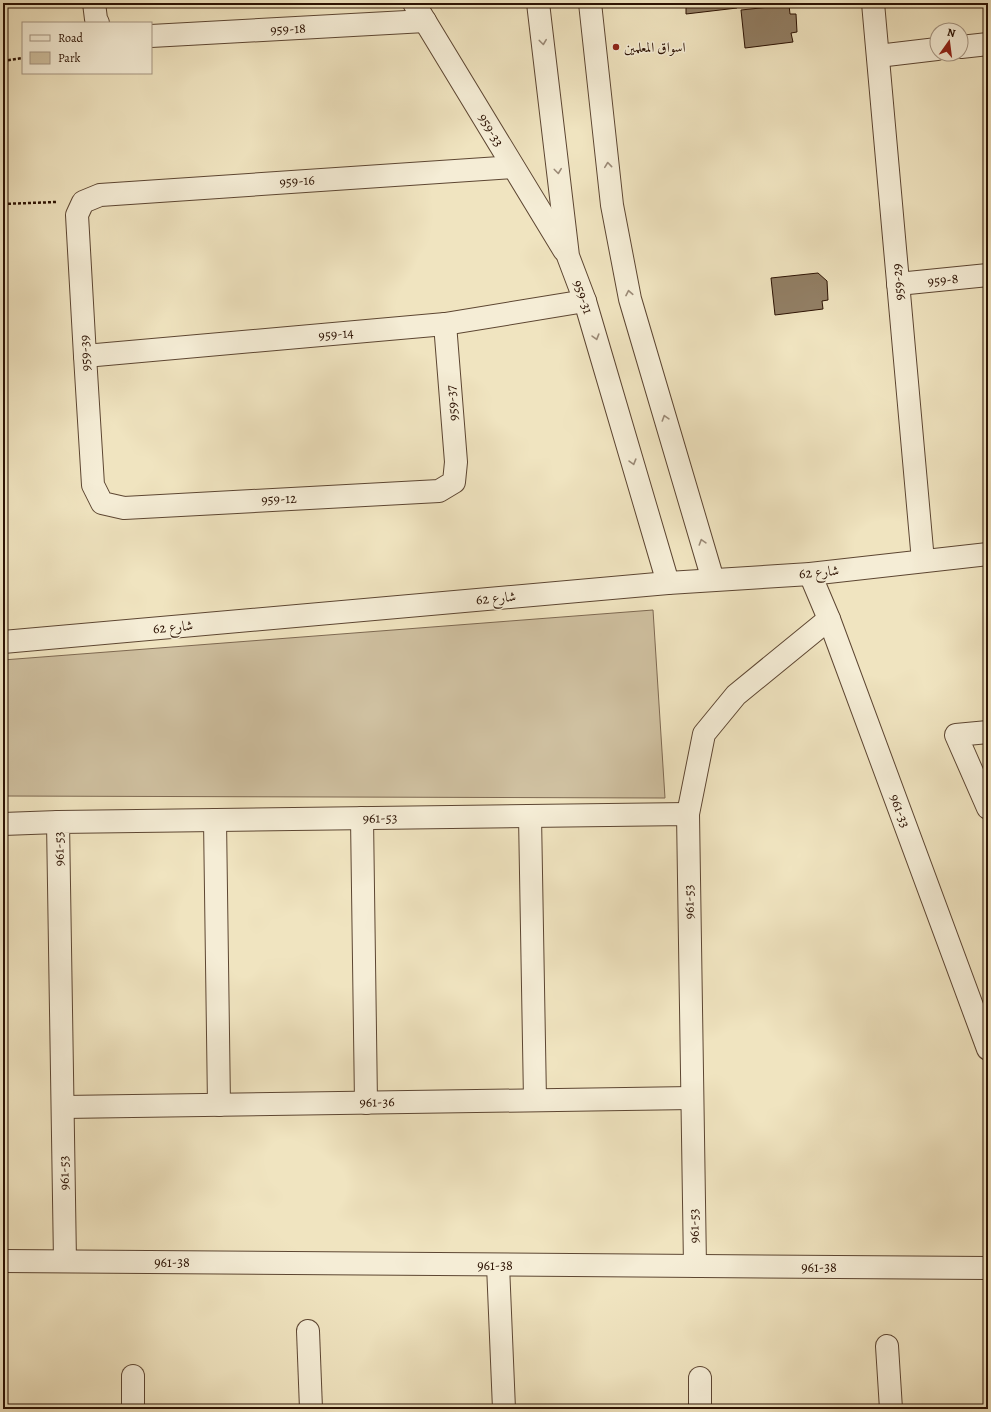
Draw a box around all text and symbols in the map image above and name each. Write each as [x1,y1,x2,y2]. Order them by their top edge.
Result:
street label: 959-18 [270,19,307,39]
legend [22,22,152,74]
north arrow [929,22,969,62]
text: N [946,25,957,41]
text: Road [58,30,84,46]
place label: اسواق المعلمين [624,38,686,57]
one-way arrow [538,39,547,45]
marker: اسواق المعلمين [611,42,621,52]
text: Park [58,50,81,66]
street label: 959-33 [474,110,508,150]
one-way arrow [604,162,613,168]
one-way arrow [553,168,562,174]
street label: 959-16 [279,170,315,192]
street label: 959-29 [887,263,909,301]
street label: 959-8 [927,269,960,291]
street label: 959-31 [568,278,598,317]
one-way arrow [625,290,633,296]
street label: 959-14 [318,323,354,345]
street label: 959-39 [75,334,95,372]
one-way arrow [591,334,600,341]
street label: 959-37 [441,384,463,422]
one-way arrow [661,414,670,421]
one-way arrow [628,458,637,465]
street label: 959-12 [261,489,298,509]
one-way arrow [698,539,707,546]
street label: شارع 62 [798,561,840,585]
street label: شارع 62 [475,587,517,611]
street label: شارع 62 [152,616,194,640]
street label: 961-33 [885,791,915,831]
street label: 961-53 [362,808,398,828]
street label: 961-53 [49,831,69,867]
street label: 961-53 [679,884,699,920]
street label: 961-36 [359,1092,395,1112]
street label: 961-53 [54,1155,74,1191]
street label: 961-53 [684,1208,704,1244]
street label: 961-38 [154,1253,190,1272]
street label: 961-38 [477,1256,513,1275]
street label: 961-38 [801,1258,837,1277]

